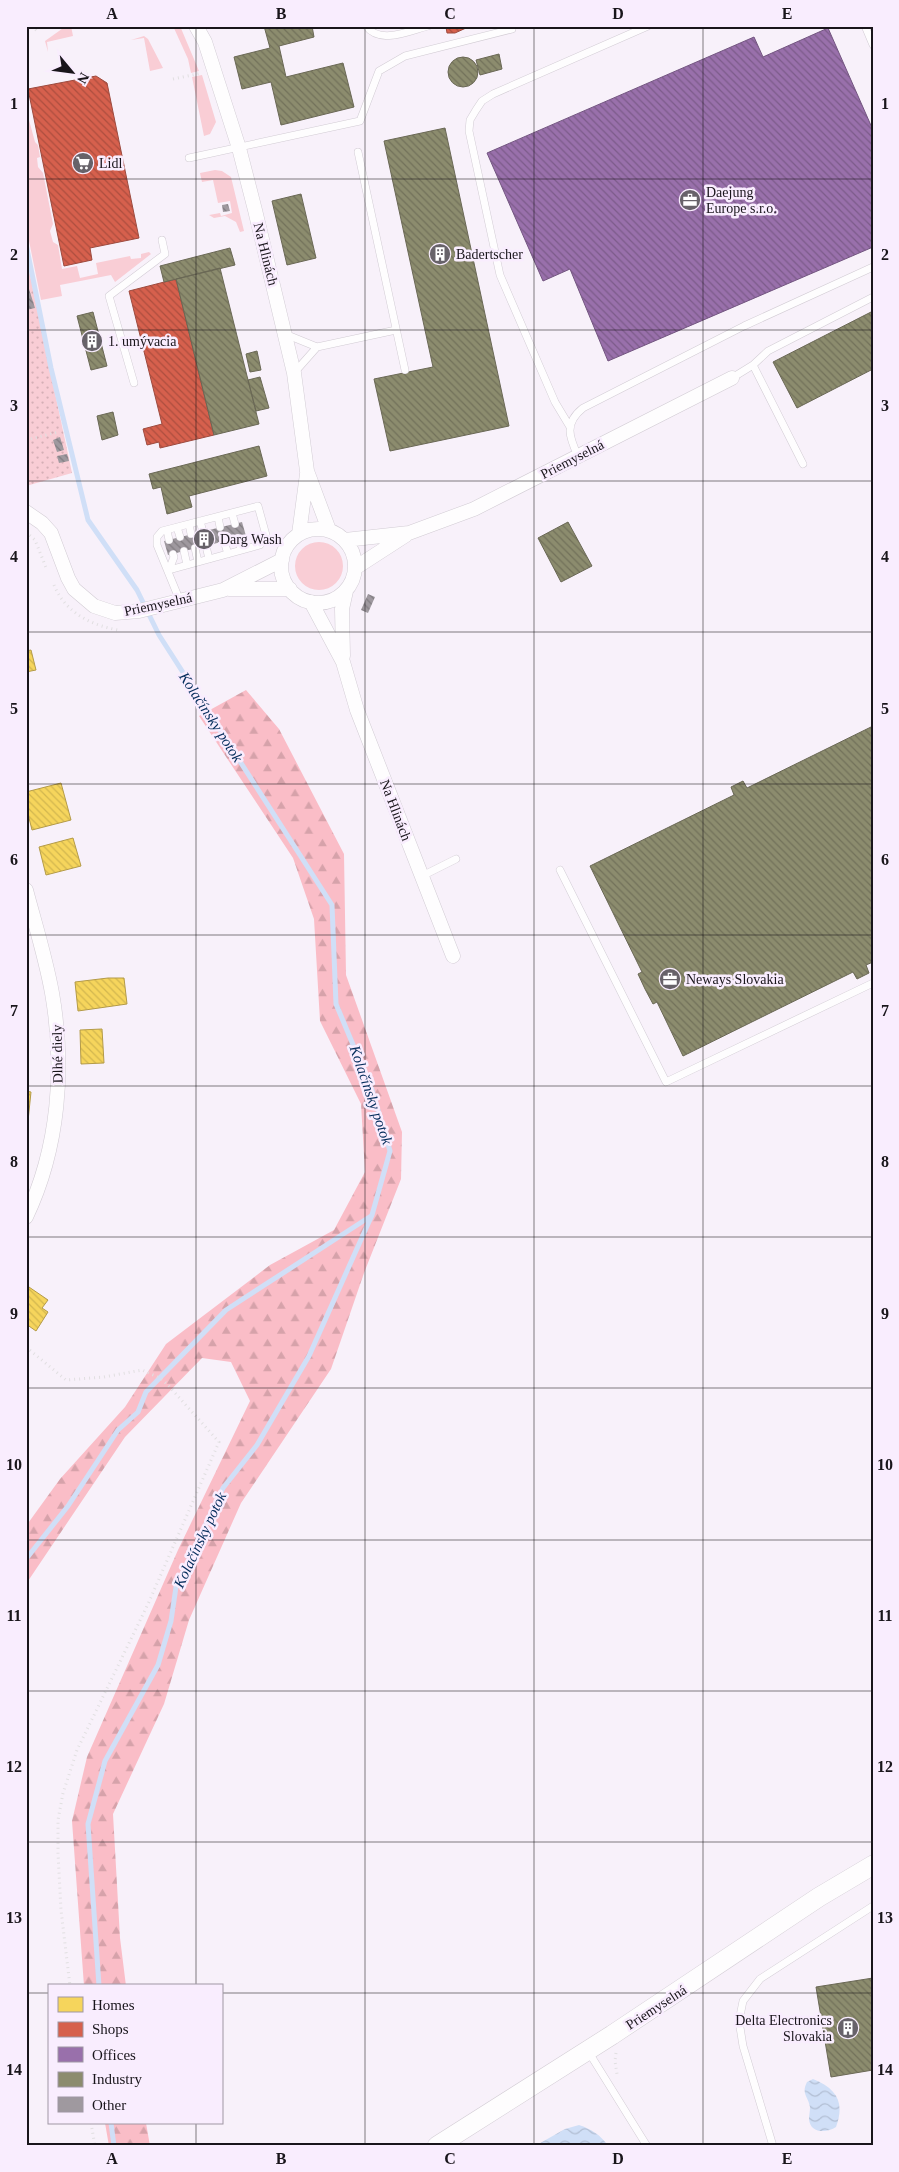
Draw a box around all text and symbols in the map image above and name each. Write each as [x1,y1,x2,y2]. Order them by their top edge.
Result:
text: A [106,5,118,22]
text: B [276,5,287,22]
text: C [444,5,456,22]
text: D [612,5,624,22]
text: E [782,5,792,22]
north arrow [48,48,98,98]
text: N [74,70,92,86]
text: 1 [10,95,18,112]
text: 1 [881,95,889,112]
supermarket icon: Lidl [71,151,95,175]
place label: Lidl [99,156,122,171]
place label: Daejung Europe s.r.o. [706,185,777,216]
office icon: Daejung Europe s.r.o. [678,188,702,212]
street label: Na Hlinách [250,221,281,287]
building icon: Badertscher [428,242,452,266]
text: 2 [10,246,18,263]
text: 2 [881,246,889,263]
place label: Badertscher [456,247,523,262]
building icon: 1. umývacia [80,329,104,353]
place label: 1. umývacia [108,334,177,349]
text: 3 [10,397,18,414]
text: 3 [881,397,889,414]
street label: Priemyselná [538,437,607,482]
building icon: Darg Wash [192,527,216,551]
place label: Darg Wash [220,532,282,547]
text: 4 [10,548,18,565]
text: 4 [881,548,889,565]
street label: Priemyselná [123,590,194,619]
water label: Kolačínsky potok [175,668,246,765]
text: 5 [10,700,18,717]
text: 5 [881,700,889,717]
street label: Na Hlinách [377,778,414,843]
text: 6 [10,851,18,868]
text: 6 [881,851,889,868]
office icon: Neways Slovakia [658,967,682,991]
place label: Neways Slovakia [686,972,784,987]
text: 7 [10,1002,18,1019]
text: 7 [881,1002,889,1019]
street label: Dlhé diely [49,1025,66,1083]
water label: Kolačínsky potok [346,1042,396,1147]
text: 8 [10,1153,18,1170]
text: 8 [881,1153,889,1170]
text: 9 [10,1305,18,1322]
text: 9 [881,1305,889,1322]
text: 10 [6,1456,22,1473]
text: 10 [877,1456,893,1473]
water label: Kolačínsky potok [170,1489,229,1591]
text: 11 [6,1607,22,1624]
text: 11 [877,1607,893,1624]
text: 12 [6,1758,22,1775]
text: 12 [877,1758,893,1775]
text: 13 [6,1909,22,1926]
text: 13 [877,1909,893,1926]
street label: Priemyselná [623,1982,690,2033]
legend [48,1984,222,2124]
text: Homes [92,1997,135,2013]
place label: Delta Electronics Slovakia [735,2013,833,2044]
building icon: Delta Electronics Slovakia [836,2016,860,2040]
text: Shops [92,2021,129,2037]
text: Offices [92,2047,136,2063]
text: 14 [6,2061,22,2078]
text: 14 [877,2061,893,2078]
text: Industry [92,2071,142,2087]
text: Other [92,2097,126,2113]
text: A [106,2150,118,2167]
text: B [276,2150,287,2167]
text: C [444,2150,456,2167]
text: D [612,2150,624,2167]
text: E [782,2150,792,2167]

